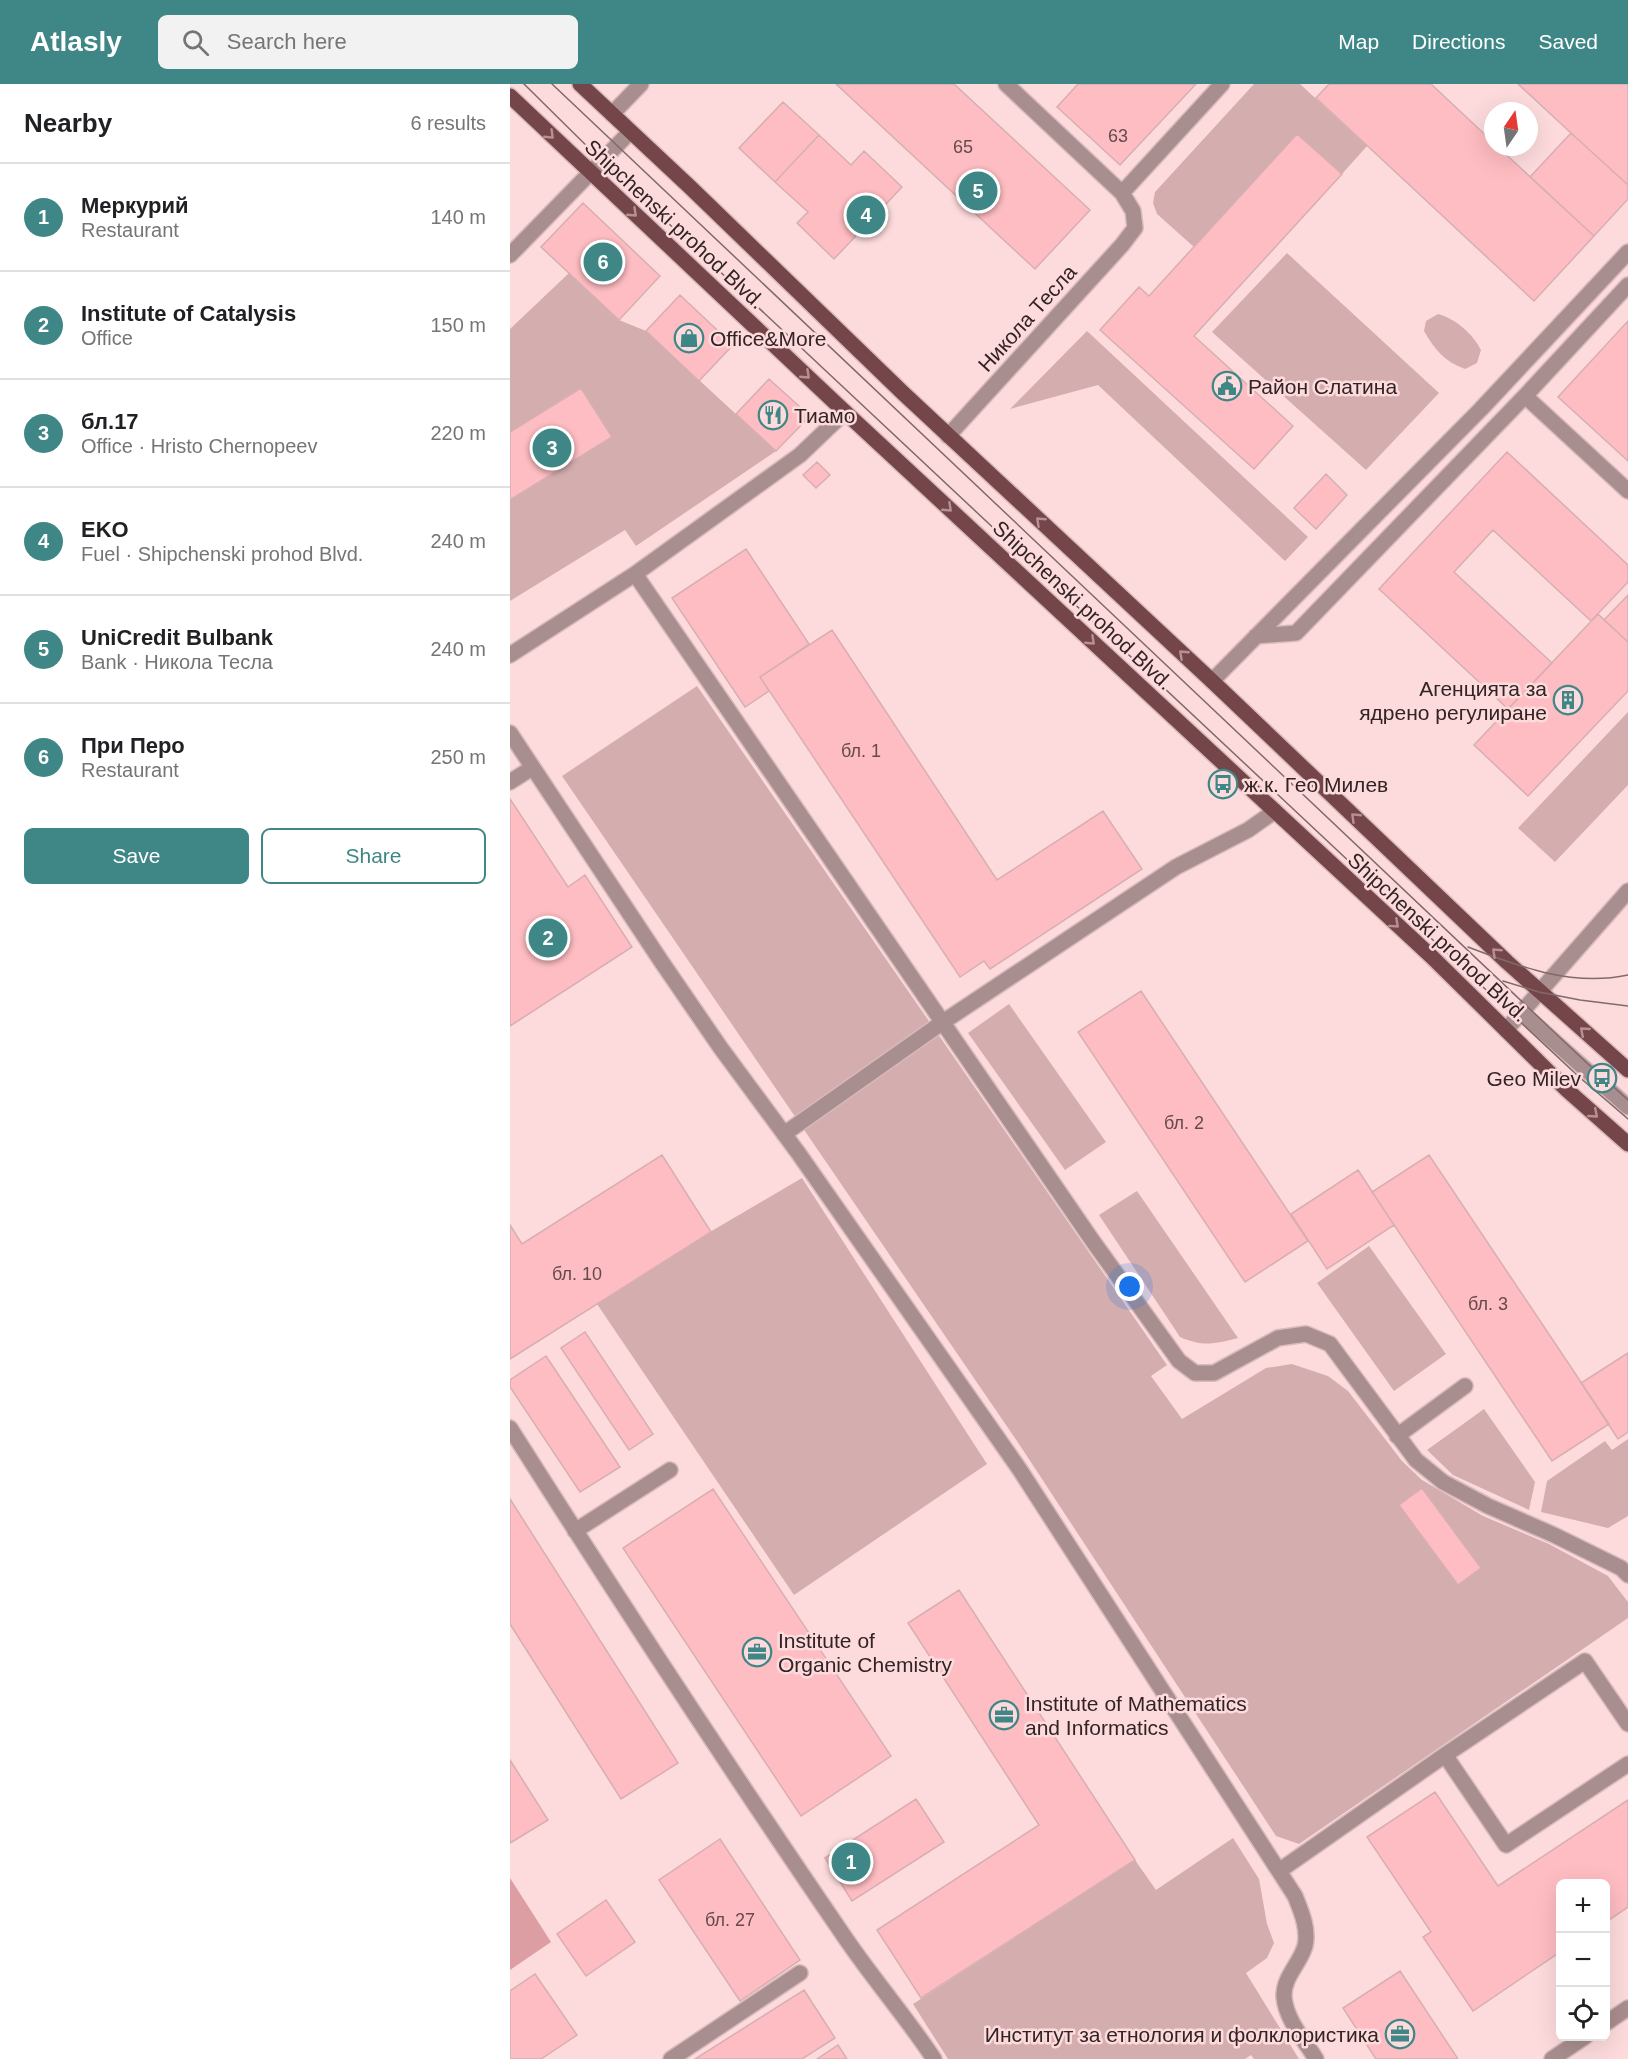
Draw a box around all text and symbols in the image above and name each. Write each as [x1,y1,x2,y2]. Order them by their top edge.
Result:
search box [158,15,578,69]
text: Atlasly [30,26,122,57]
icon: search [179,26,212,59]
text: Search here [227,29,347,54]
text: Map [1338,30,1379,53]
text: Directions [1412,30,1505,53]
text: Saved [1538,30,1598,53]
north arrow [1484,102,1538,156]
text: Nearby [24,108,112,138]
text: 6 results [410,112,486,134]
house number: 63 [1108,126,1128,146]
one-way arrow [543,127,554,138]
street label: Shipchenski prohod Blvd. [580,135,770,313]
house number: 65 [953,137,973,157]
pin: 5 [958,168,998,214]
pin: 4 [846,192,886,238]
text: Меркурий [81,193,188,218]
text: 1 [38,206,49,228]
text: 140 m [430,206,486,228]
one-way arrow [626,206,637,217]
text: Restaurant [81,219,179,241]
pin: 6 [584,240,622,285]
street label: Никола Тесла [973,260,1081,376]
text: Institute of Catalysis [81,301,296,326]
text: 2 [38,314,49,336]
text: 150 m [430,314,486,336]
shop icon: Office&More [673,322,705,354]
text: Office [81,327,133,349]
place label: Office&More [710,327,826,350]
one-way arrow [798,368,809,379]
public building icon: Район Слатина [1211,370,1243,402]
place label: Район Слатина [1248,375,1397,398]
restaurant icon: Тиамо [757,399,789,431]
place label: Тиамо [794,404,855,427]
text: бл.17 [81,409,139,434]
text: 3 [38,422,49,444]
text: 220 m [430,422,486,444]
pin: 3 [532,426,572,470]
text: Office · Hristo Chernopeev [81,435,317,457]
one-way arrow [942,501,952,512]
street label: Shipchenski prohod Blvd. [988,516,1178,694]
text: EKO [81,517,129,542]
one-way arrow [1037,517,1047,528]
text: 4 [38,530,49,552]
text: 240 m [430,530,486,552]
text: Fuel · Shipchenski prohod Blvd. [81,543,363,565]
text: UniCredit Bulbank [81,625,273,650]
one-way arrow [1085,634,1095,645]
text: 5 [38,638,49,660]
text: 240 m [430,638,486,660]
one-way arrow [1179,650,1189,661]
text: Bank · Никола Тесла [81,651,273,673]
place label: Агенцията за ядрено регулиране [1359,677,1547,724]
building icon: Агенцията за ядрено регулиране [1552,684,1584,716]
text: При Перо [81,733,185,758]
house number: бл. 1 [841,741,881,761]
text: 6 [38,746,49,768]
text: 250 m [430,746,486,768]
text: Restaurant [81,759,179,781]
bus stop icon: ж.к. Гео Милев [1207,768,1239,800]
place label: ж.к. Гео Милев [1244,773,1388,796]
one-way arrow [1351,814,1362,825]
button: Save [24,828,249,884]
button: Share [261,828,486,884]
street label: Shipchenski prohod Blvd. [1343,848,1533,1026]
pin: 2 [528,916,567,960]
one-way arrow [1388,917,1399,928]
one-way arrow [1492,948,1502,959]
one-way arrow [1580,1027,1591,1038]
bus stop icon: Geo Milev [1586,1062,1618,1094]
place label: Geo Milev [1486,1067,1581,1090]
one-way arrow [1587,1107,1598,1118]
house number: бл. 2 [1164,1113,1204,1133]
house number: бл. 10 [552,1264,602,1284]
your location [1115,1272,1144,1301]
house number: бл. 3 [1468,1294,1508,1314]
place label: Institute of Organic Chemistry [778,1629,952,1676]
office icon: Institute of Organic Chemistry [741,1636,773,1668]
place label: Institute of Mathematics and Informatics [1025,1692,1247,1739]
office icon: Institute of Mathematics and Informatics [988,1699,1020,1731]
pin: 1 [832,1840,870,1884]
map controls [1556,1879,1610,2041]
button: + [1556,1879,1610,1933]
house number: бл. 27 [705,1910,755,1930]
button: − [1556,1933,1610,1987]
button: locate [1556,1987,1610,2041]
office icon: Институт за етнология и фолклористика [1384,2018,1416,2050]
place label: Институт за етнология и фолклористика [985,2023,1379,2046]

